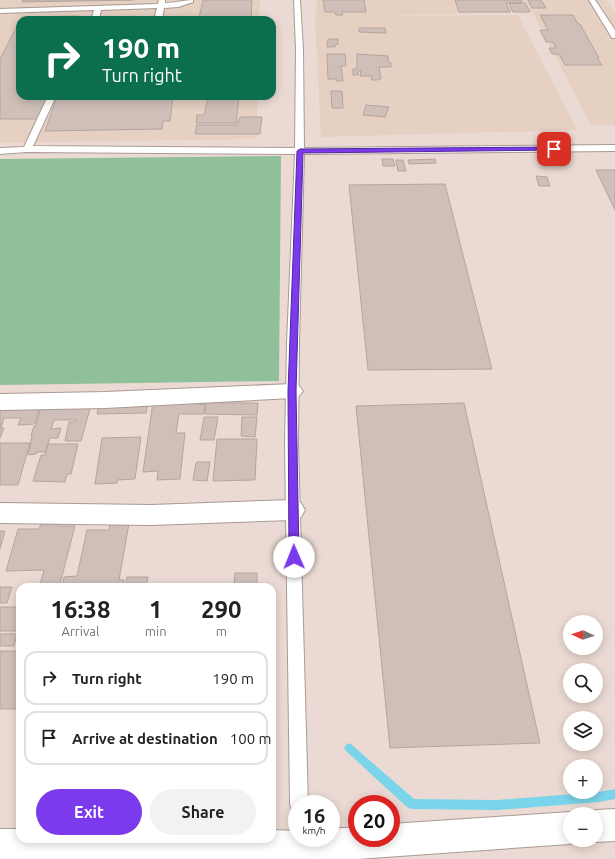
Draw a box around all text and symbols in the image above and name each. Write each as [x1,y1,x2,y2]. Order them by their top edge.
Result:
icon: right [36,32,88,84]
text: 190 m [102,32,180,63]
text: Turn right [102,65,182,85]
pin [537,132,571,166]
icon: arrive [543,138,565,160]
position arrow [273,536,315,578]
text: 16:38 [50,596,110,623]
text: 1 [149,596,162,623]
text: 290 [201,596,242,623]
north arrow [563,615,603,655]
map controls [563,615,603,847]
text: Arrival [61,624,99,638]
text: min [145,624,167,638]
text: m [216,624,227,638]
button: search [563,663,603,703]
icon: right [38,667,60,689]
text: Turn right [72,670,142,687]
text: 190 m [212,670,254,687]
button: layers [563,711,603,751]
icon: arrive [38,727,60,749]
text: Arrive at destination [72,730,218,747]
text: 100 m [230,730,272,747]
button: + [563,759,603,799]
button: Exit [36,789,142,835]
button: Share [150,789,256,835]
speed limit sign: 20 [348,795,400,847]
text: 16 [303,804,325,827]
button: − [563,807,603,847]
text: km/h [302,825,326,836]

